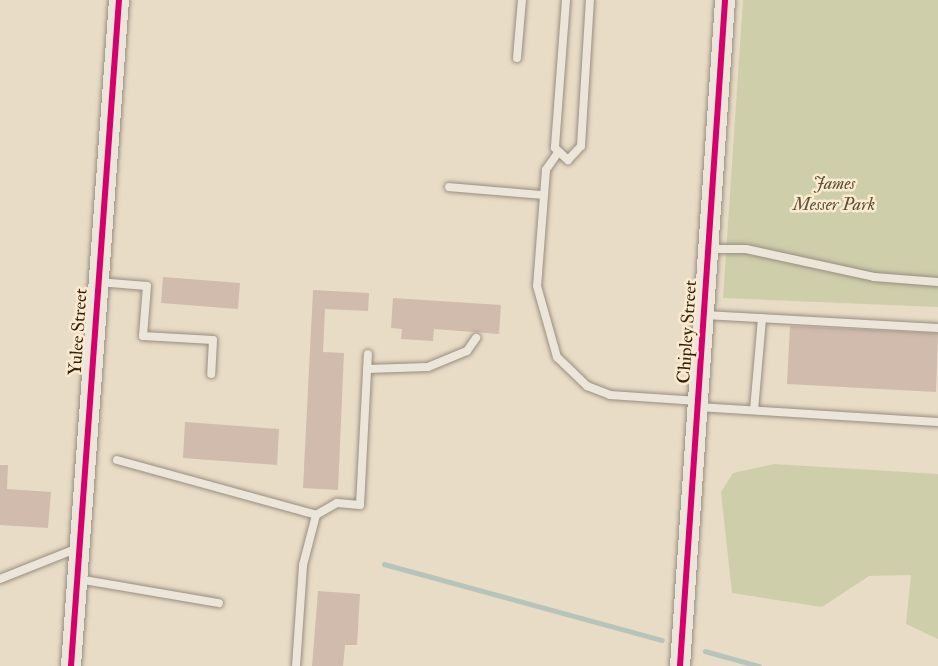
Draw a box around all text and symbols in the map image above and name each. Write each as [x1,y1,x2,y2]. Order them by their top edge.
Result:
park label: James Messer Park [793,174,875,216]
street label: Chipley Street [674,280,702,384]
street label: Yulee Street [65,288,93,376]

